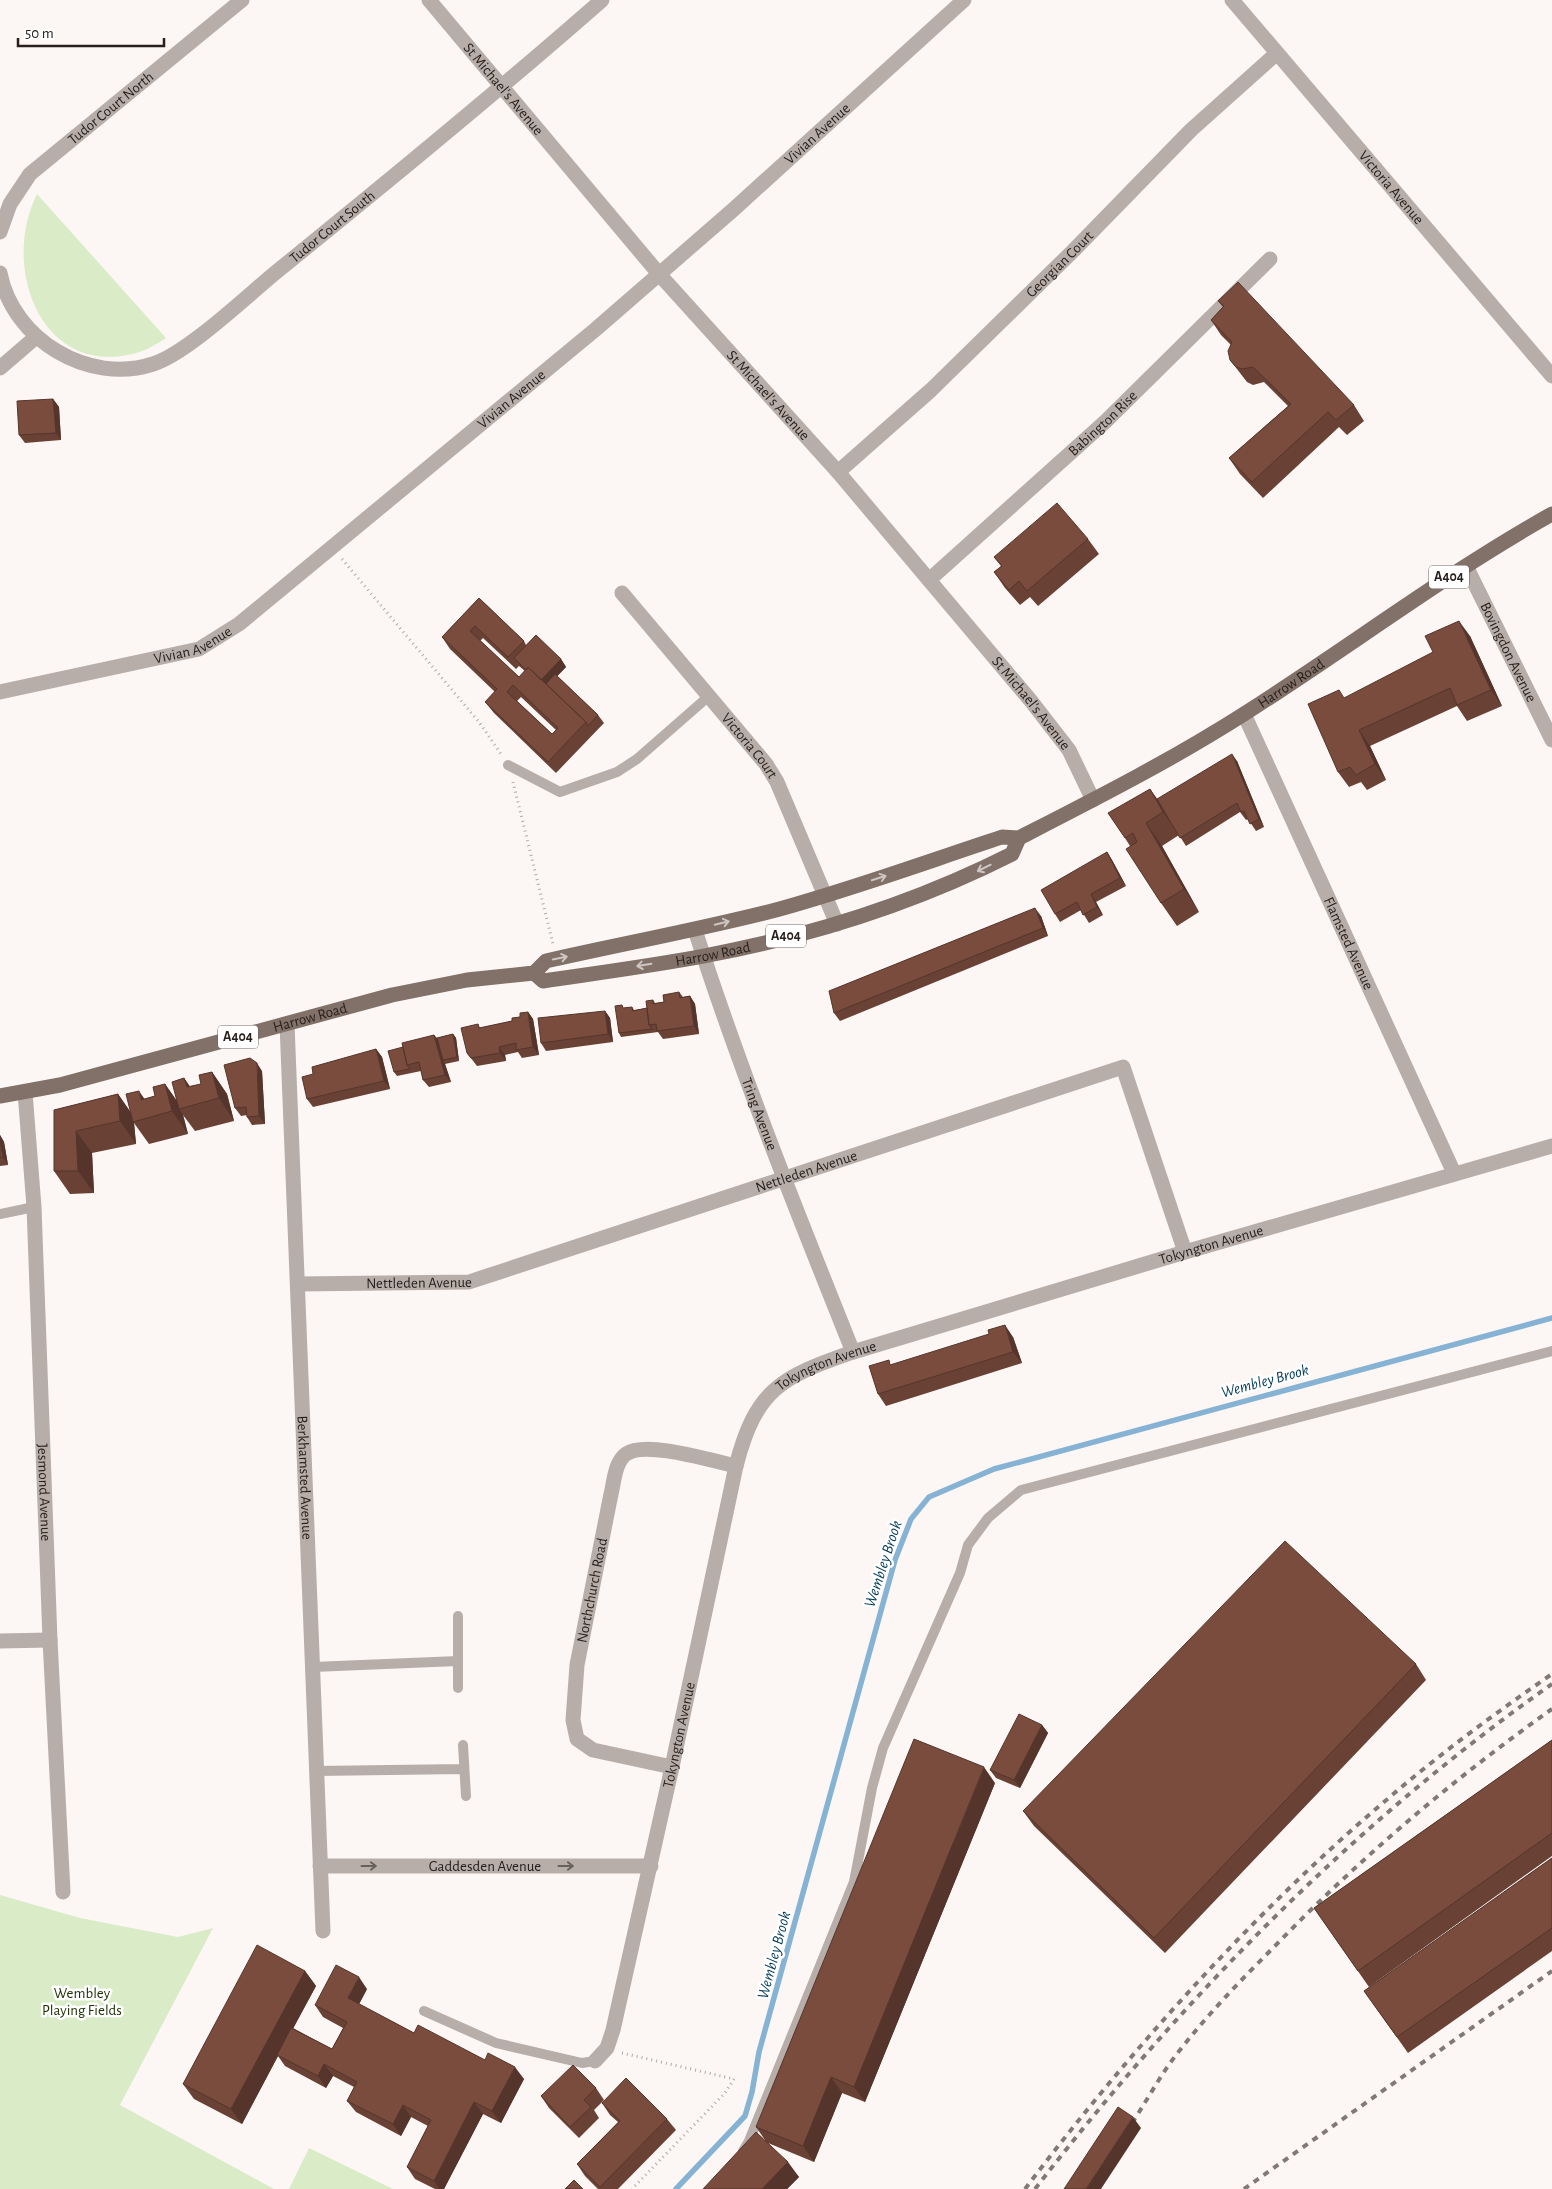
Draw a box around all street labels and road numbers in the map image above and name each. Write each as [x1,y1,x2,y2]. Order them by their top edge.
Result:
street label: St Michael's Avenue [461,40,546,138]
street label: Tudor Court North [65,69,156,147]
street label: Vivian Avenue [781,100,853,167]
street label: Victoria Avenue [1356,148,1427,227]
street label: Tudor Court South [287,188,378,266]
street label: Georgian Court [1023,228,1096,300]
street label: St Michael's Avenue [724,347,813,443]
street label: Vivian Avenue [475,367,548,431]
street label: Babington Rise [1065,387,1140,459]
road number: A404 [1429,566,1469,588]
street label: Bovingdon Avenue [1478,600,1539,704]
street label: Vivian Avenue [152,623,234,666]
street label: St Michael's Avenue [989,653,1073,753]
street label: Harrow Road [1255,656,1327,711]
street label: Victoria Court [719,710,780,781]
street label: Flamsted Avenue [1321,895,1377,992]
road number: A404 [766,924,806,948]
street label: Harrow Road [674,939,752,969]
street label: Harrow Road [271,1000,349,1034]
road number: A404 [218,1026,258,1048]
street label: Tring Avenue [739,1076,780,1152]
street label: Nettleden Avenue [754,1147,859,1195]
street label: Tokyngton Avenue [1157,1222,1265,1267]
street label: Nettleden Avenue [366,1274,472,1291]
street label: Tokyngton Avenue [773,1338,878,1393]
street label: Berkhamsted Avenue [295,1415,315,1540]
street label: Jesmond Avenue [35,1443,54,1542]
street label: Northchurch Road [574,1536,610,1644]
street label: Tokyngton Avenue [660,1681,697,1789]
street label: Gaddesden Avenue [429,1859,541,1874]

